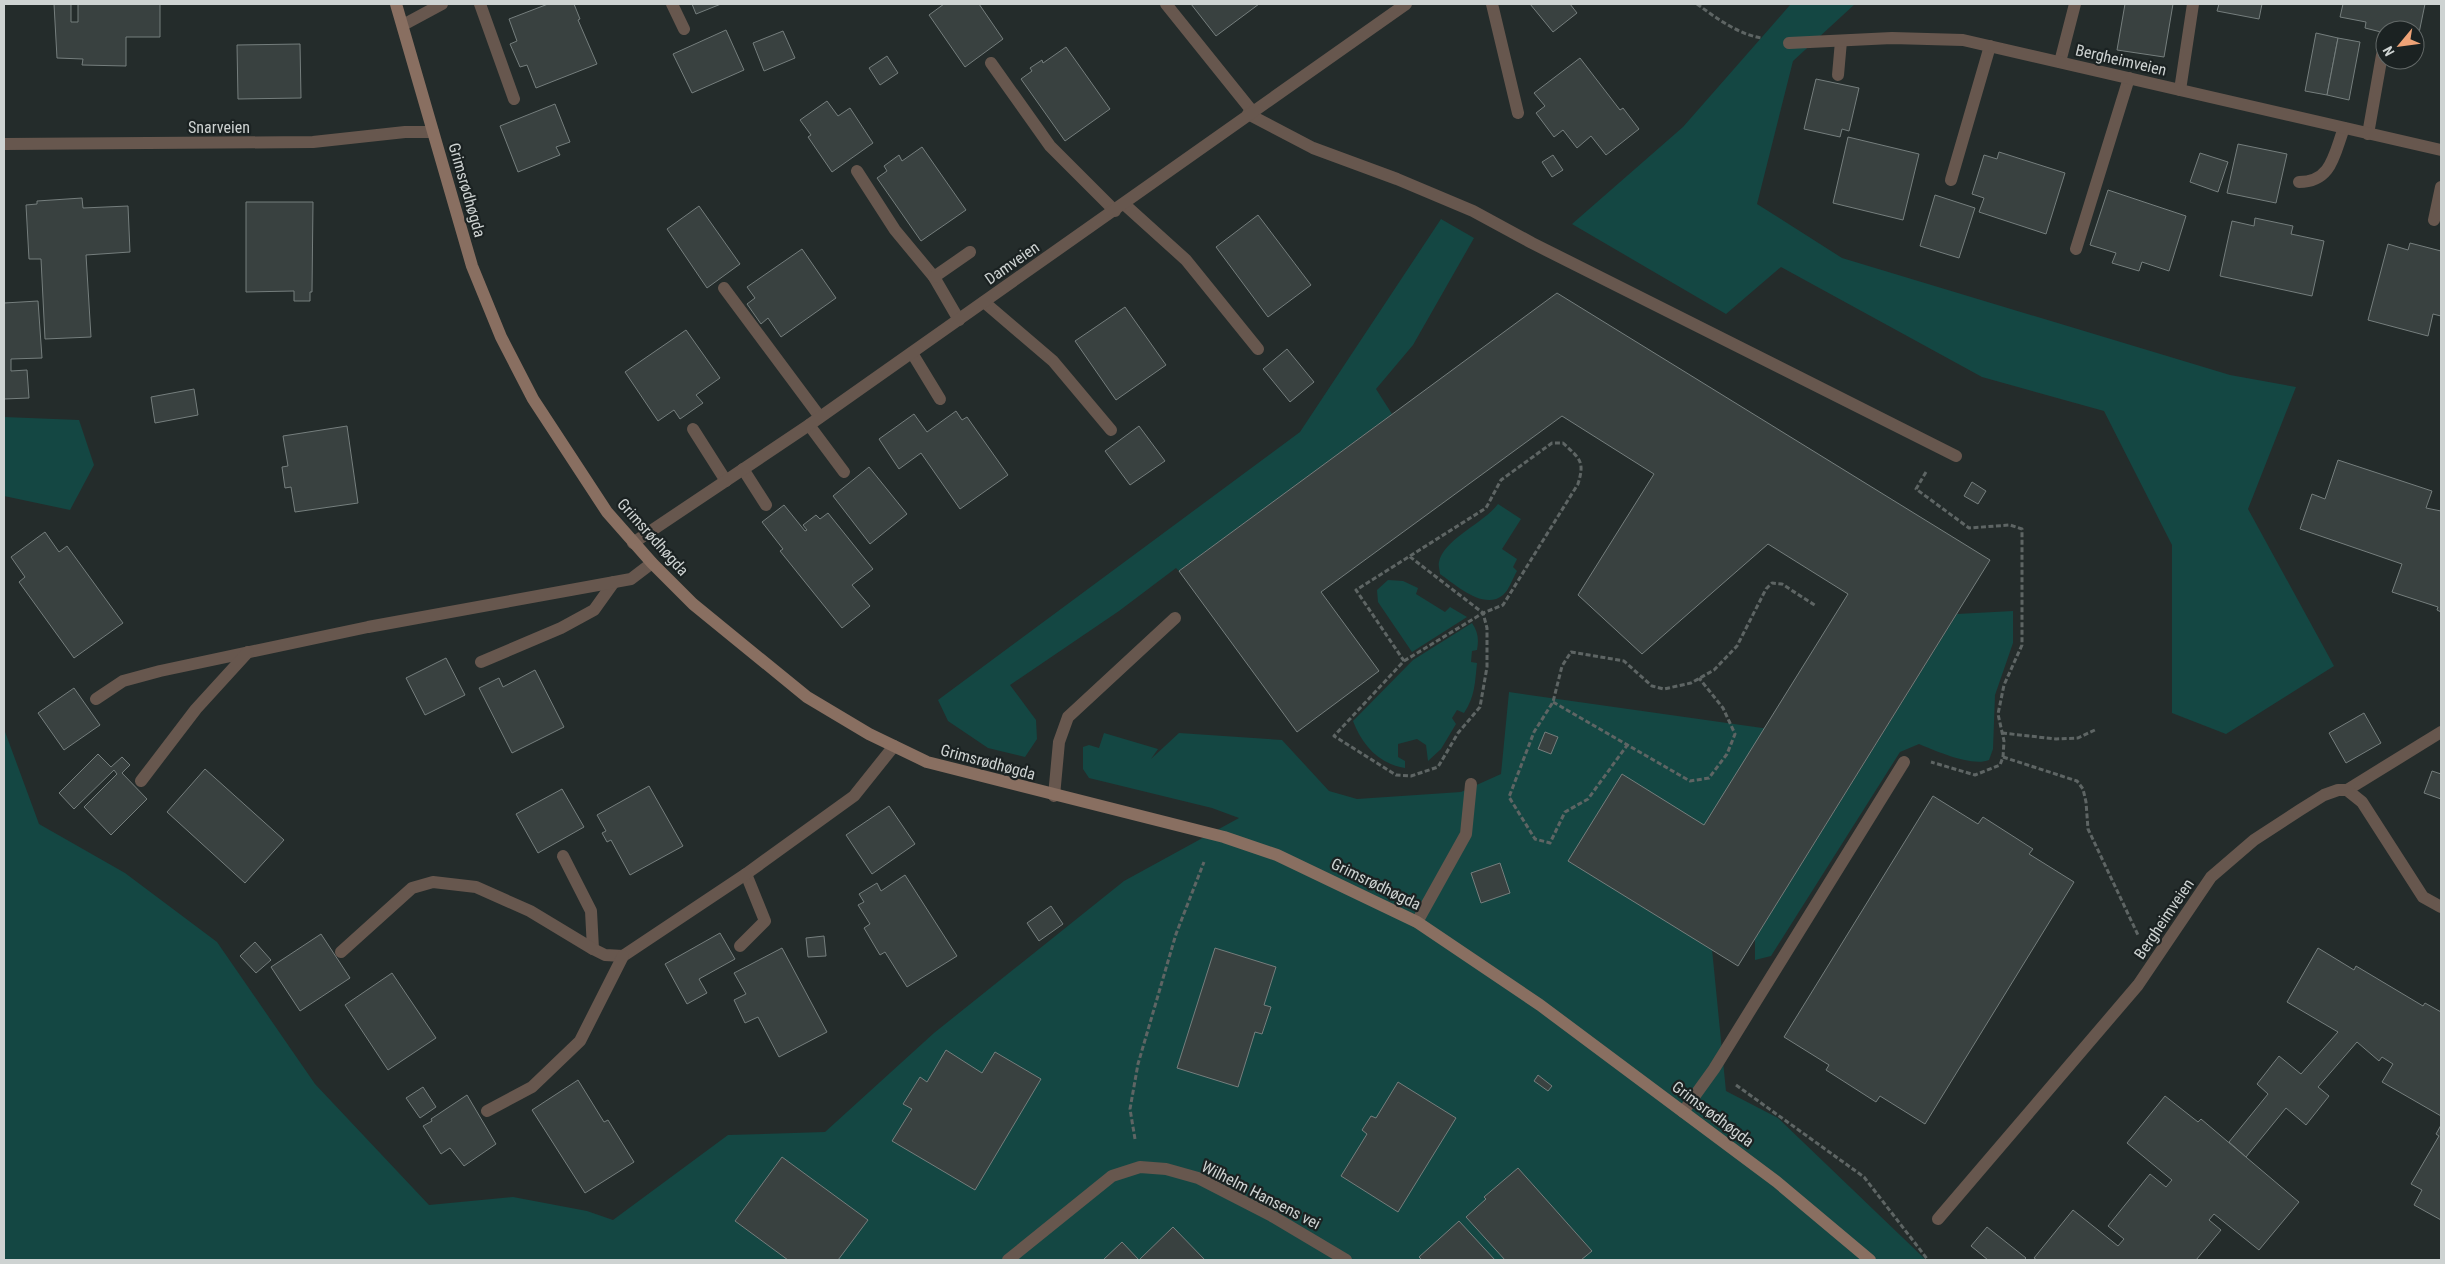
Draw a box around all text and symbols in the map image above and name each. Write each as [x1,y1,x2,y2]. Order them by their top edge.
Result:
north arrow [2375,20,2425,70]
street label: Bergheimveien [2074,40,2168,80]
text: N [2380,44,2398,59]
street label: Snarveien [188,118,250,137]
street label: Grimsrødhøgda [444,141,490,239]
street label: Damveien [981,237,1043,289]
street label: Grimsrødhøgda [613,494,693,580]
street label: Grimsrødhøgda [939,740,1037,784]
street label: Grimsrødhøgda [1328,854,1424,914]
street label: Bergheimveien [2130,875,2198,963]
street label: Grimsrødhøgda [1668,1077,1758,1151]
street label: Wilhelm Hansens vei [1198,1157,1324,1233]

